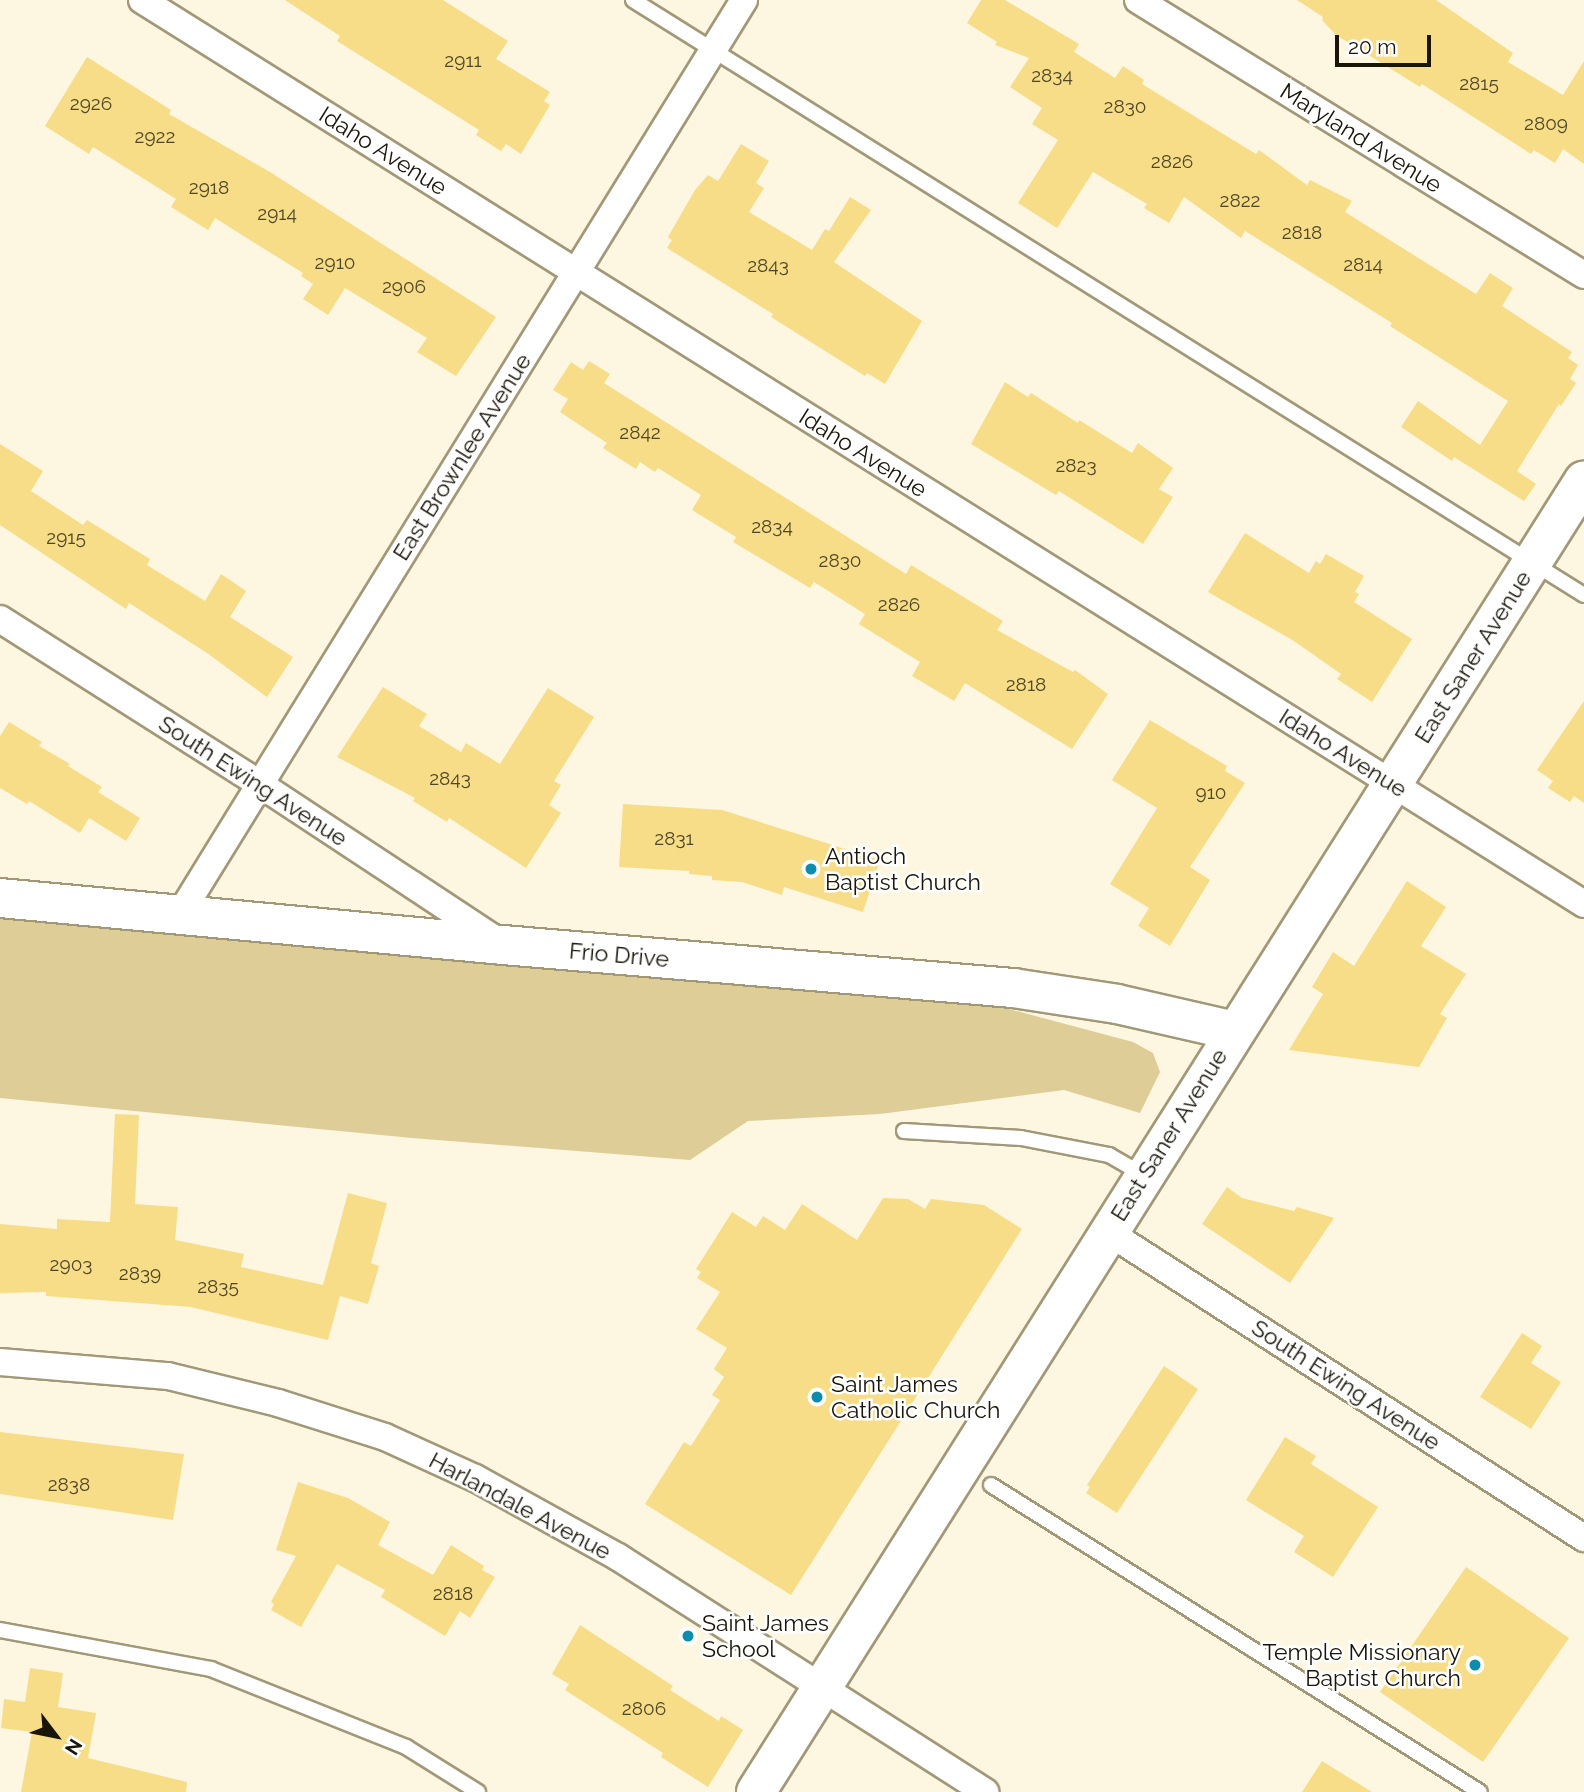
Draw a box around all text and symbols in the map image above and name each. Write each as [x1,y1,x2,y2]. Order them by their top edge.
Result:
scale bar [1339,21,1435,65]
text: 20 m [1348,34,1396,59]
house number: 2911 [444,50,482,72]
house number: 2834 [1031,65,1073,87]
house number: 2815 [1459,73,1499,95]
street label: Maryland Avenue [1275,77,1447,199]
house number: 2926 [70,93,112,115]
house number: 2830 [1104,96,1146,118]
street label: Idaho Avenue [314,101,452,201]
house number: 2809 [1524,113,1568,135]
house number: 2922 [135,126,175,148]
house number: 2826 [1151,151,1193,173]
house number: 2918 [189,177,229,199]
house number: 2822 [1220,190,1260,212]
house number: 2914 [257,203,297,225]
house number: 2818 [1282,222,1322,244]
house number: 2910 [315,252,355,274]
house number: 2814 [1343,254,1383,276]
house number: 2843 [747,255,789,277]
house number: 2906 [382,276,426,298]
street label: East Brownlee Avenue [387,348,537,566]
street label: Idaho Avenue [794,403,932,503]
house number: 2842 [619,422,661,444]
house number: 2823 [1055,455,1097,477]
house number: 2834 [751,516,793,538]
house number: 2915 [46,527,86,549]
house number: 2830 [819,550,861,572]
street label: East Saner Avenue [1409,565,1537,749]
house number: 2826 [878,594,920,616]
house number: 2818 [1006,674,1046,696]
street label: Idaho Avenue [1274,703,1412,803]
street label: South Ewing Avenue [153,710,353,852]
house number: 2843 [429,768,471,790]
house number: 910 [1196,782,1226,804]
house number: 2831 [654,828,694,850]
place label: Antioch Baptist Church [825,842,981,896]
marker: Antioch Baptist Church [803,861,819,877]
street label: Frio Drive [568,937,670,973]
street label: East Saner Avenue [1105,1043,1233,1227]
house number: 2903 [50,1254,92,1276]
house number: 2839 [119,1263,161,1285]
house number: 2835 [197,1276,239,1298]
street label: South Ewing Avenue [1246,1314,1446,1456]
place label: Saint James Catholic Church [831,1370,1000,1424]
marker: Saint James Catholic Church [809,1389,825,1405]
street label: Harlandale Avenue [424,1446,616,1566]
house number: 2838 [48,1474,90,1496]
house number: 2818 [433,1583,473,1605]
place label: Saint James School [702,1609,830,1663]
marker: Saint James School [680,1628,696,1644]
place label: Temple Missionary Baptist Church [1263,1638,1461,1692]
marker: Temple Missionary Baptist Church [1467,1657,1483,1673]
house number: 2806 [622,1698,666,1720]
north arrow [21,1701,91,1771]
text: N [61,1735,87,1759]

